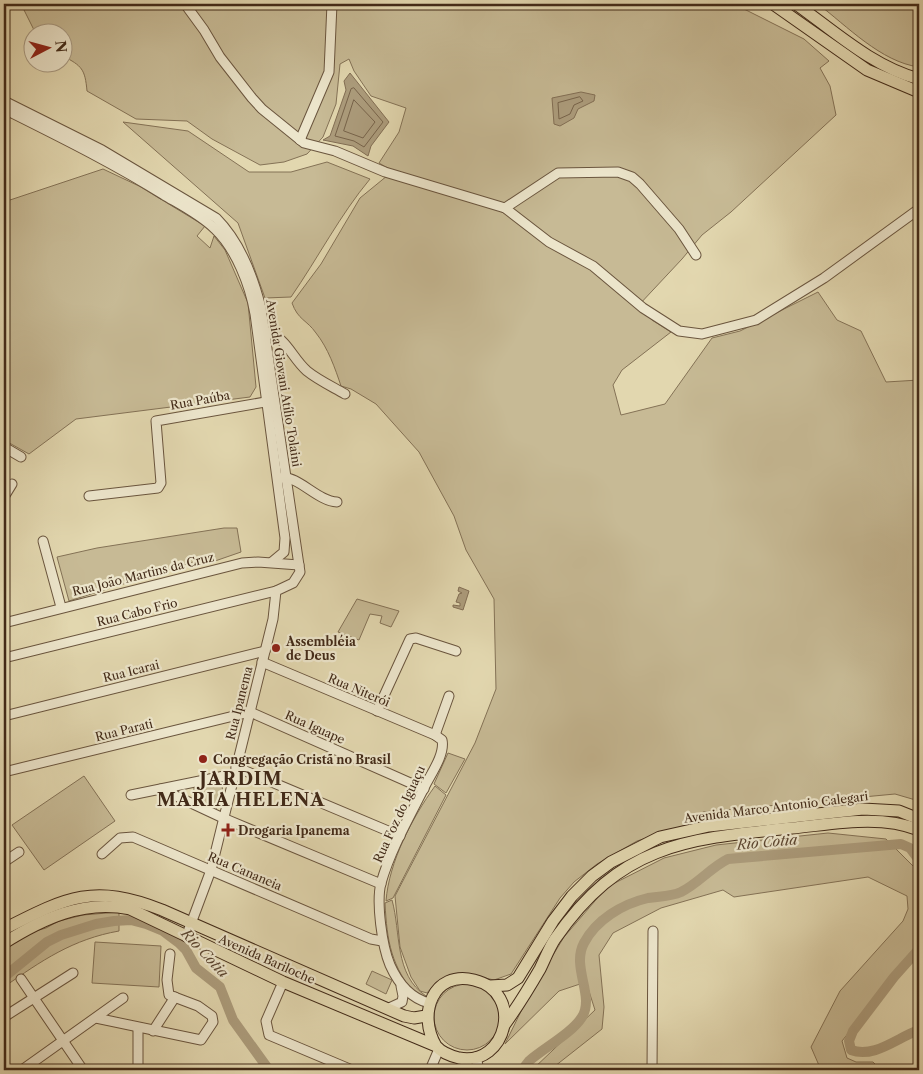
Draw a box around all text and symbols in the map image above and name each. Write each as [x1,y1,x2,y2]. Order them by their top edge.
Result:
north arrow [22,22,72,72]
text: N [51,40,71,54]
street label: Avenida Giovani Atílio Tolaini [263,297,305,468]
street label: Rua Paúba [169,387,232,413]
street label: Rua João Martins da Cruz [70,549,216,599]
street label: Rua Cabo Frio [95,595,179,629]
place label: Assembléia de Deus [285,634,357,663]
marker: Assembléia de Deus [270,642,282,654]
street label: Rua Icarai [101,657,161,685]
street label: Rua Ipanema [223,664,256,741]
street label: Rua Niterói [326,670,393,710]
street label: Rua Iguape [283,707,348,747]
street label: Rua Parati [94,716,155,744]
place label: Congregação Cristã no Brasil [213,752,391,767]
marker: Congregação Cristã no Brasil [197,753,209,765]
street label: Rua Foz do Iguaçu [370,762,428,865]
district label: JARDIM MARIA HELENA [157,768,325,811]
street label: Avenida Marco Antonio Calegari [682,788,869,826]
place label: Drogaria Ipanema [238,823,351,838]
marker: Drogaria Ipanema [222,824,234,836]
water label: Rio Cotia [735,830,799,854]
street label: Rua Cananeia [206,849,285,894]
water label: Rio Cotia [177,924,233,982]
street label: Avenida Bariloche [216,931,318,987]

